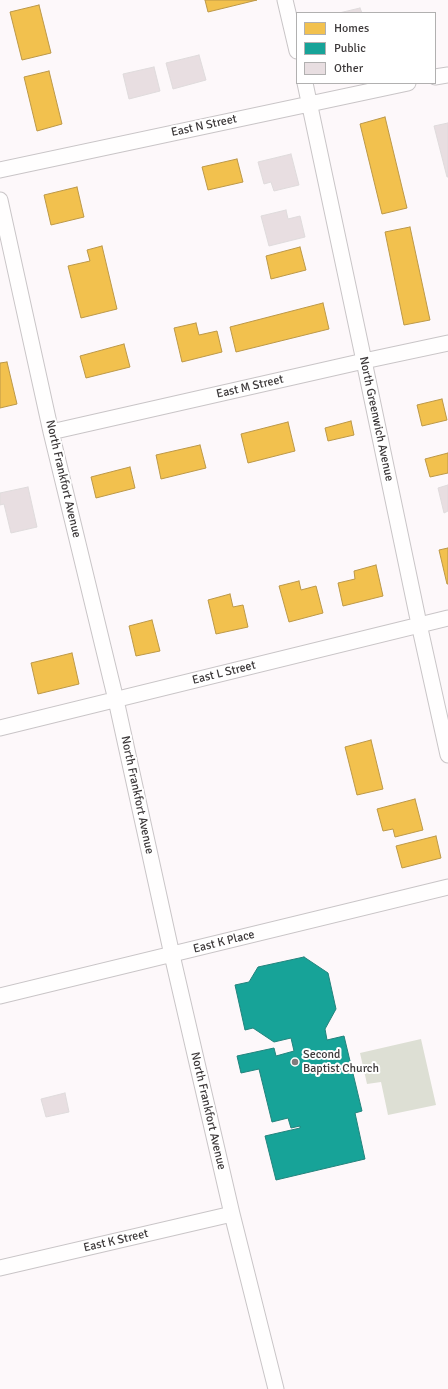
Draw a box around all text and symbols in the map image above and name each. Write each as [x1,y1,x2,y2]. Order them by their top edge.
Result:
legend [296,12,436,84]
text: Homes [334,21,369,36]
text: Public [334,41,366,56]
text: Other [334,61,363,76]
street label: East N Street [170,112,238,140]
street label: North Greenwich Avenue [356,355,396,483]
street label: East M Street [215,372,285,402]
street label: North Frankfort Avenue [42,419,84,539]
street label: East L Street [191,658,257,688]
street label: North Frankfort Avenue [117,735,157,855]
street label: East K Place [192,927,256,957]
place label: Second Baptist Church [303,1048,379,1076]
street label: North Frankfort Avenue [187,1051,229,1171]
marker: Second Baptist Church [290,1057,300,1067]
street label: East K Street [82,1227,150,1255]

